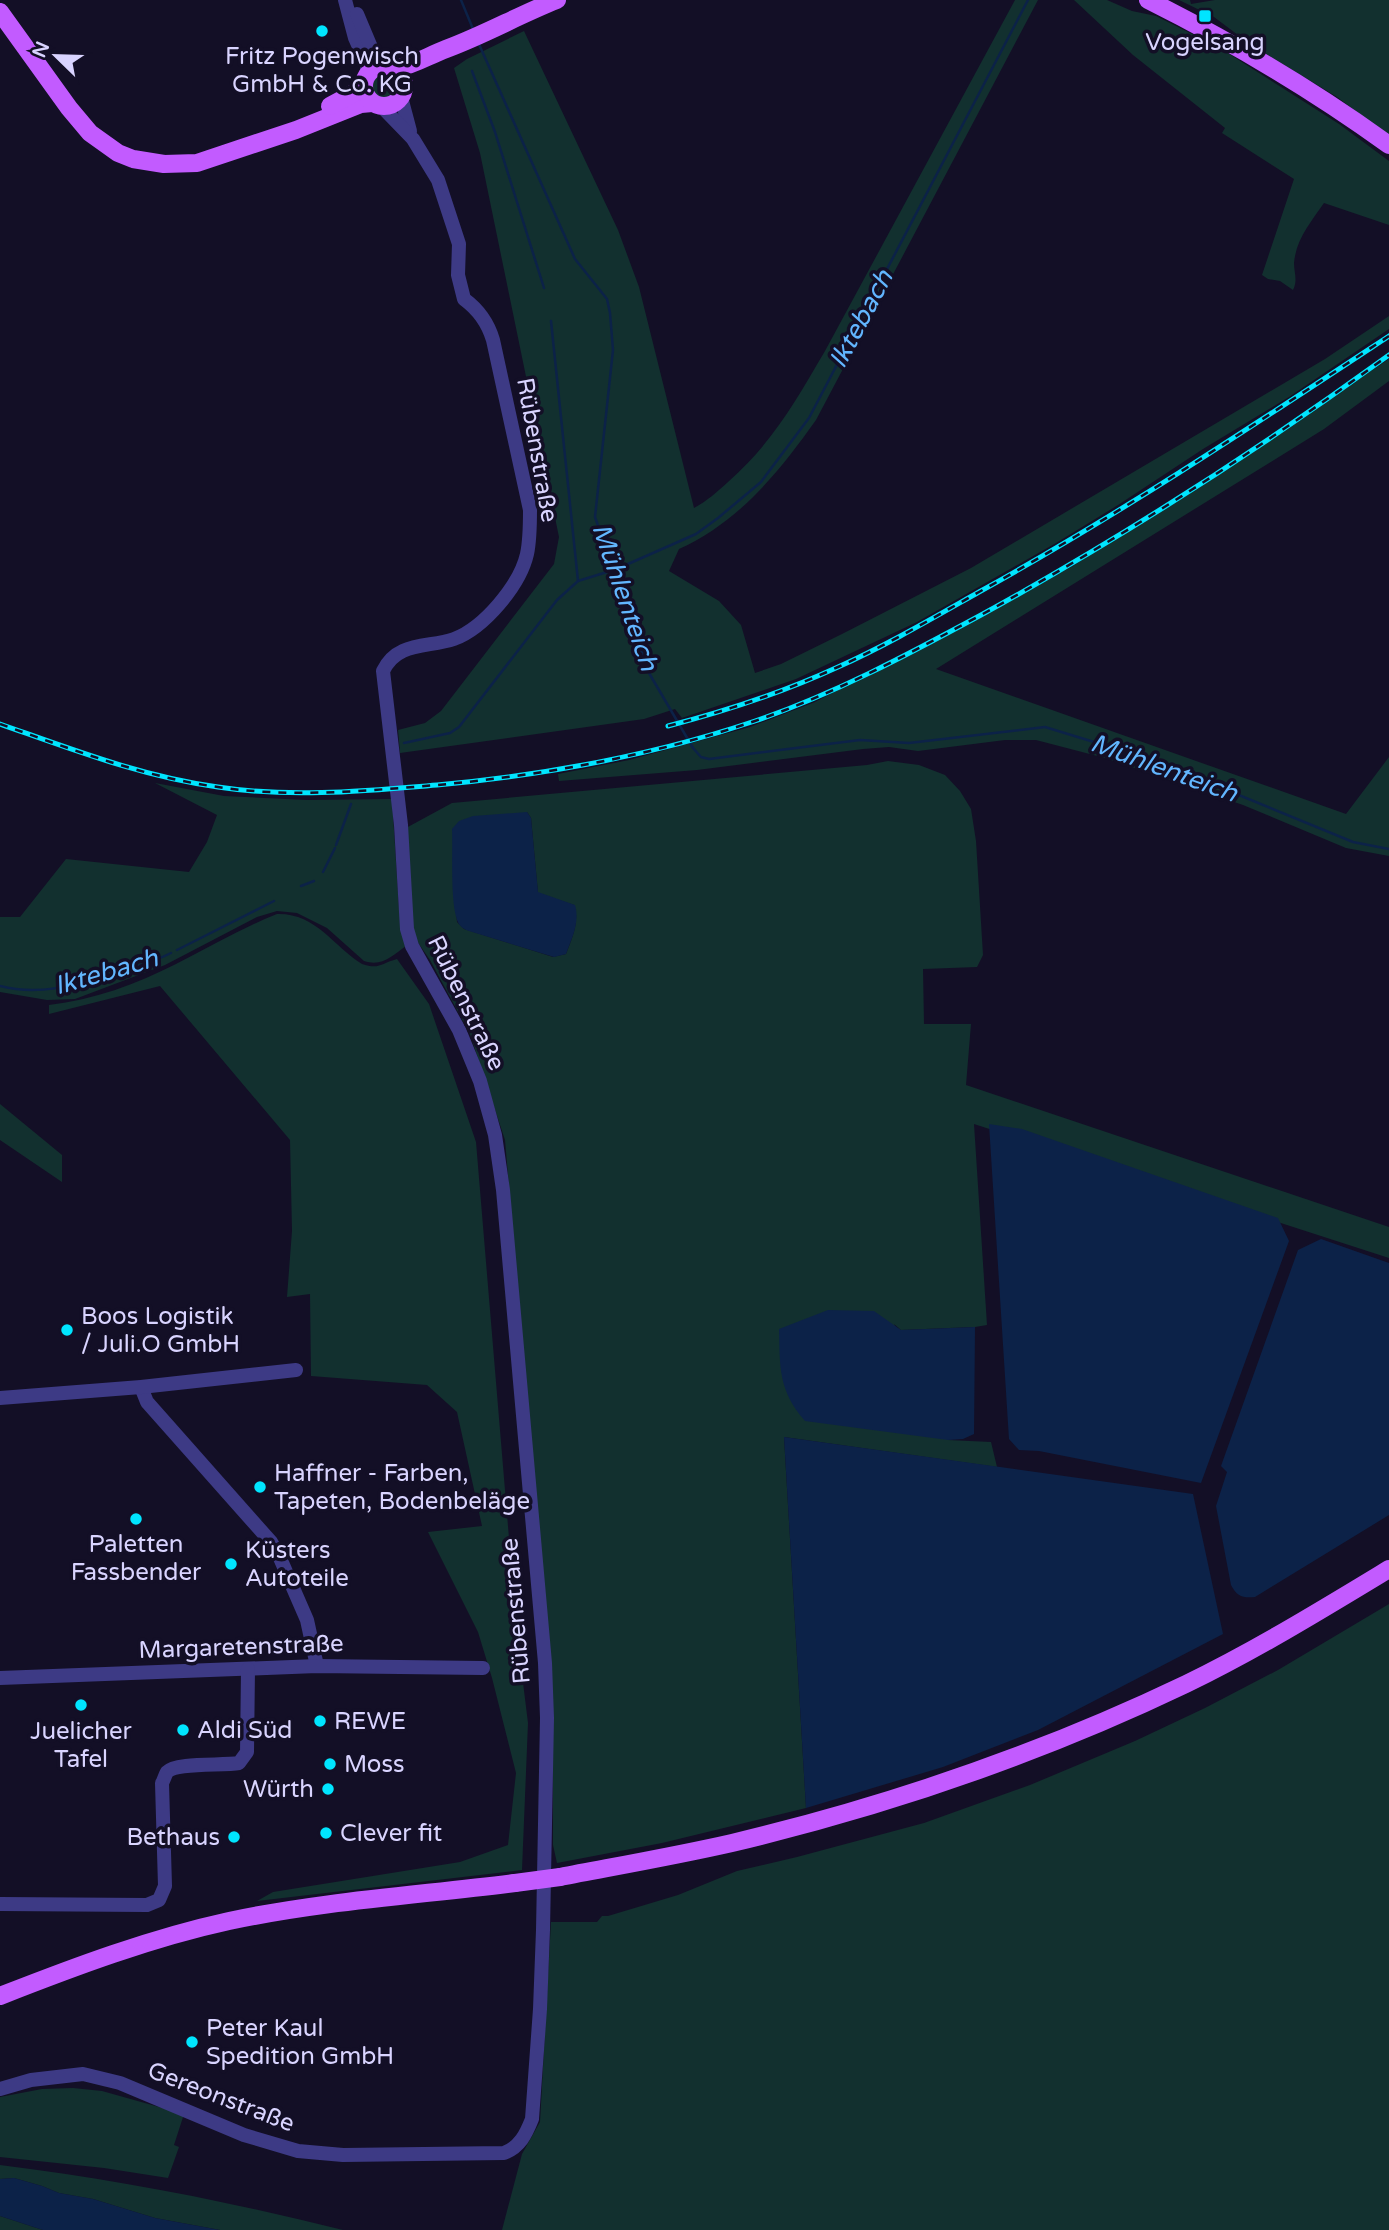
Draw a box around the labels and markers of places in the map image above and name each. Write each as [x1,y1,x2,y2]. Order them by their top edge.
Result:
marker: Vogelsang [1197,8,1213,24]
marker: Fritz Pogenwisch GmbH & Co. KG [314,23,330,39]
place label: Vogelsang [1145,28,1265,57]
place label: Fritz Pogenwisch GmbH & Co. KG [225,42,419,99]
place label: Boos Logistik / Juli.O GmbH [81,1302,240,1359]
marker: Boos Logistik / Juli.O GmbH [59,1322,75,1338]
place label: Haffner - Farben, Tapeten, Bodenbeläge [274,1459,530,1516]
marker: Haffner - Farben, Tapeten, Bodenbeläge [252,1479,268,1495]
marker: Paletten Fassbender [128,1511,144,1527]
place label: Paletten Fassbender [71,1530,202,1587]
place label: Küsters Autoteile [245,1536,349,1593]
marker: Küsters Autoteile [223,1556,239,1572]
marker: Juelicher Tafel [73,1697,89,1713]
place label: REWE [334,1707,406,1736]
marker: REWE [312,1713,328,1729]
place label: Aldi Süd [197,1716,292,1745]
place label: Juelicher Tafel [30,1717,133,1774]
marker: Aldi Süd [175,1722,191,1738]
place label: Moss [344,1750,404,1779]
marker: Moss [322,1756,338,1772]
place label: Würth [243,1775,314,1804]
marker: Würth [320,1781,336,1797]
place label: Clever fit [340,1819,442,1848]
place label: Bethaus [127,1823,220,1852]
marker: Clever fit [318,1825,334,1841]
marker: Bethaus [226,1829,242,1845]
place label: Peter Kaul Spedition GmbH [206,2014,394,2071]
marker: Peter Kaul Spedition GmbH [184,2034,200,2050]

